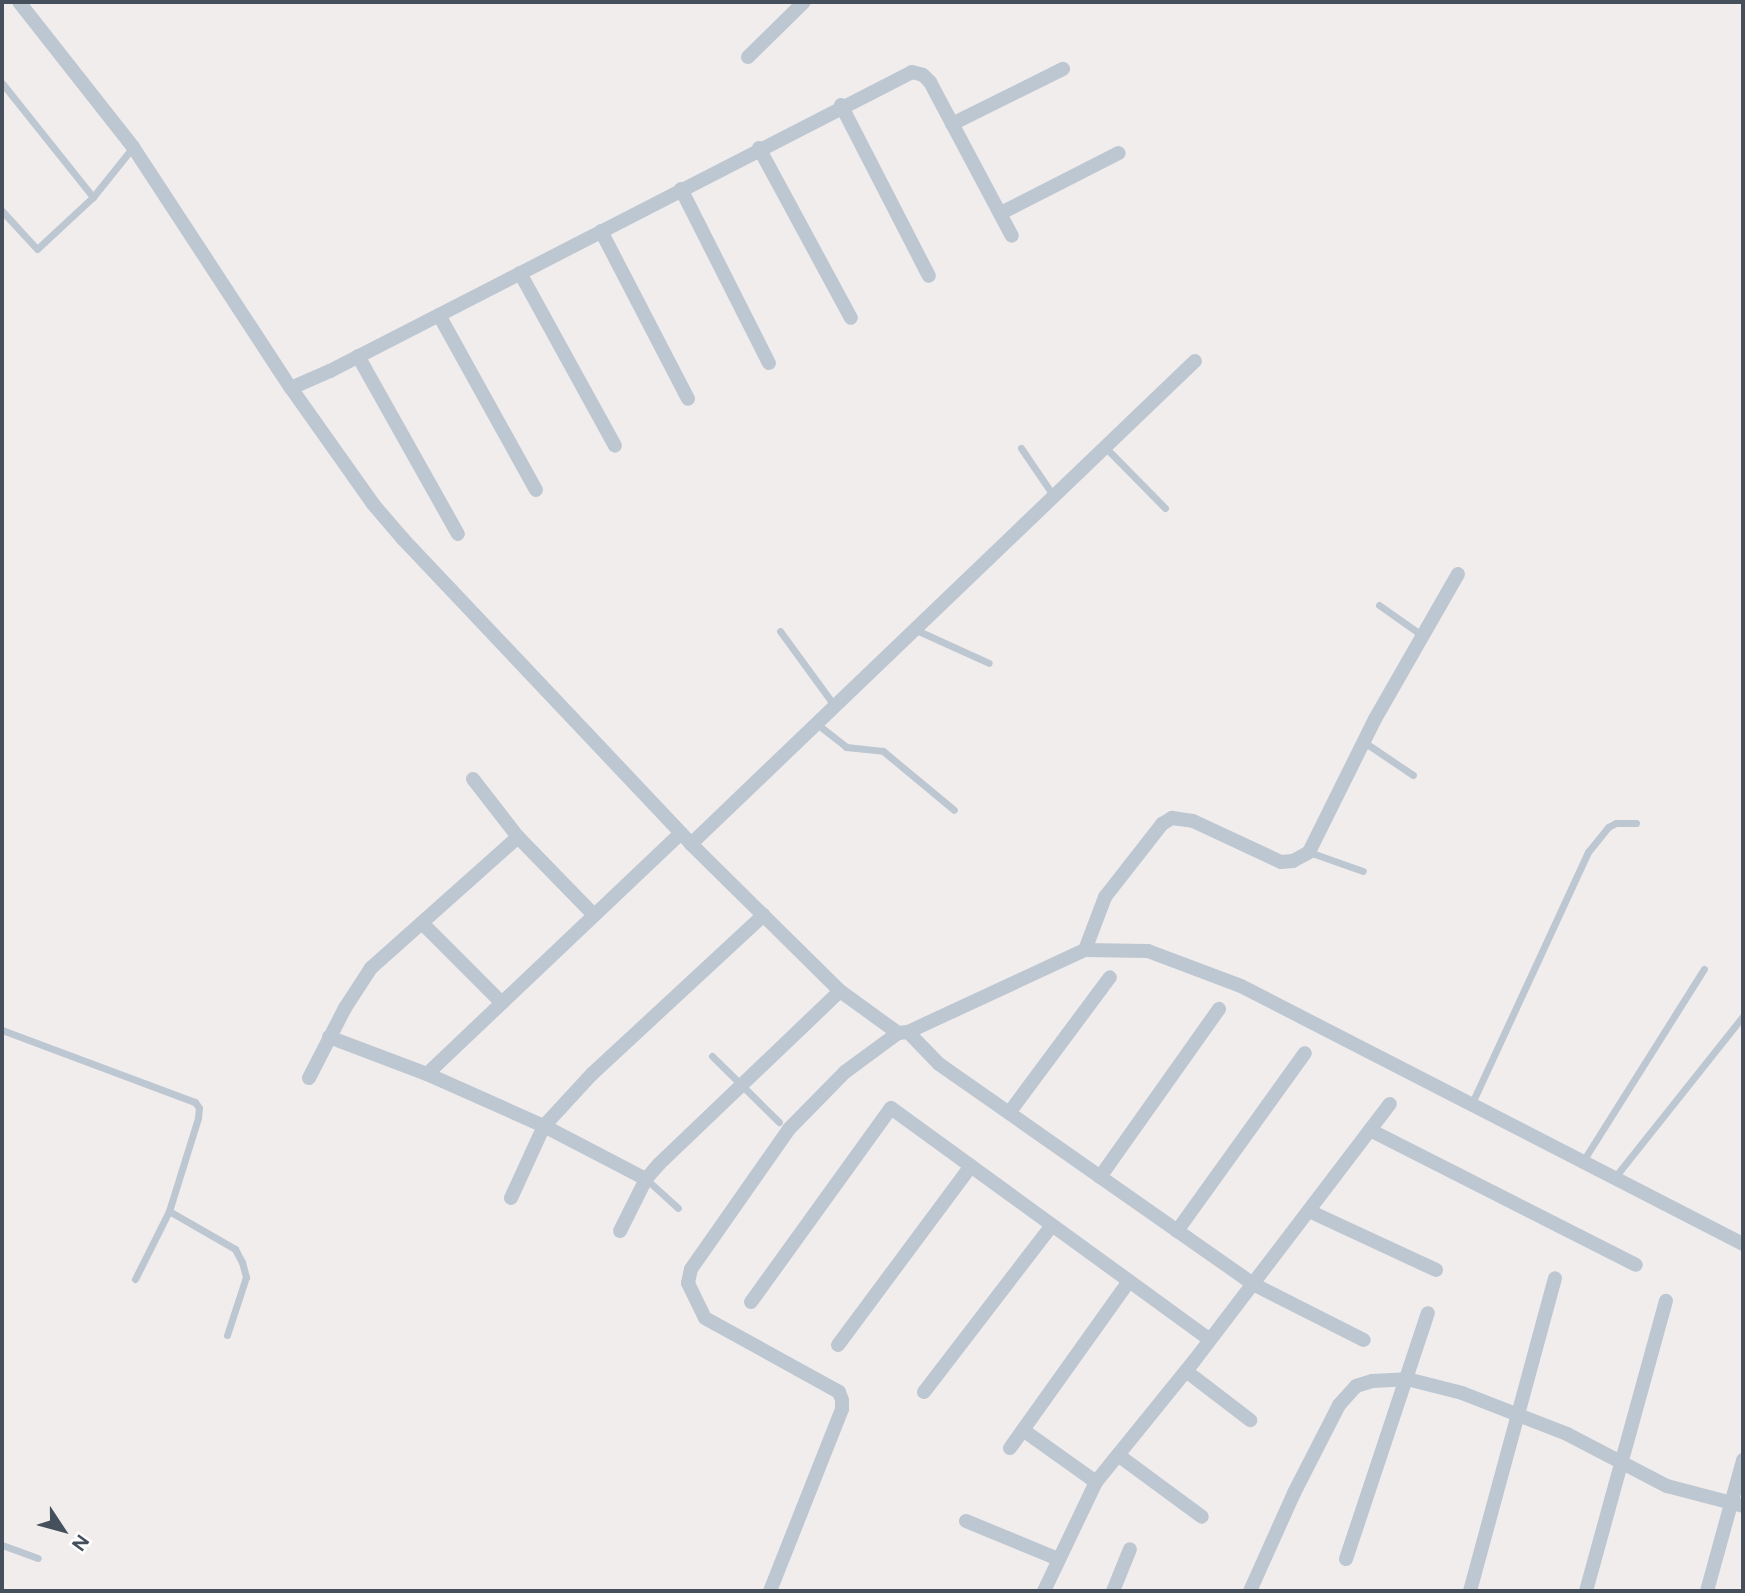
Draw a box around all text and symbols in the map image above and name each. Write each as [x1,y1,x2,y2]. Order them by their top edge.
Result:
north arrow [28,1495,98,1565]
text: N [67,1530,94,1555]

